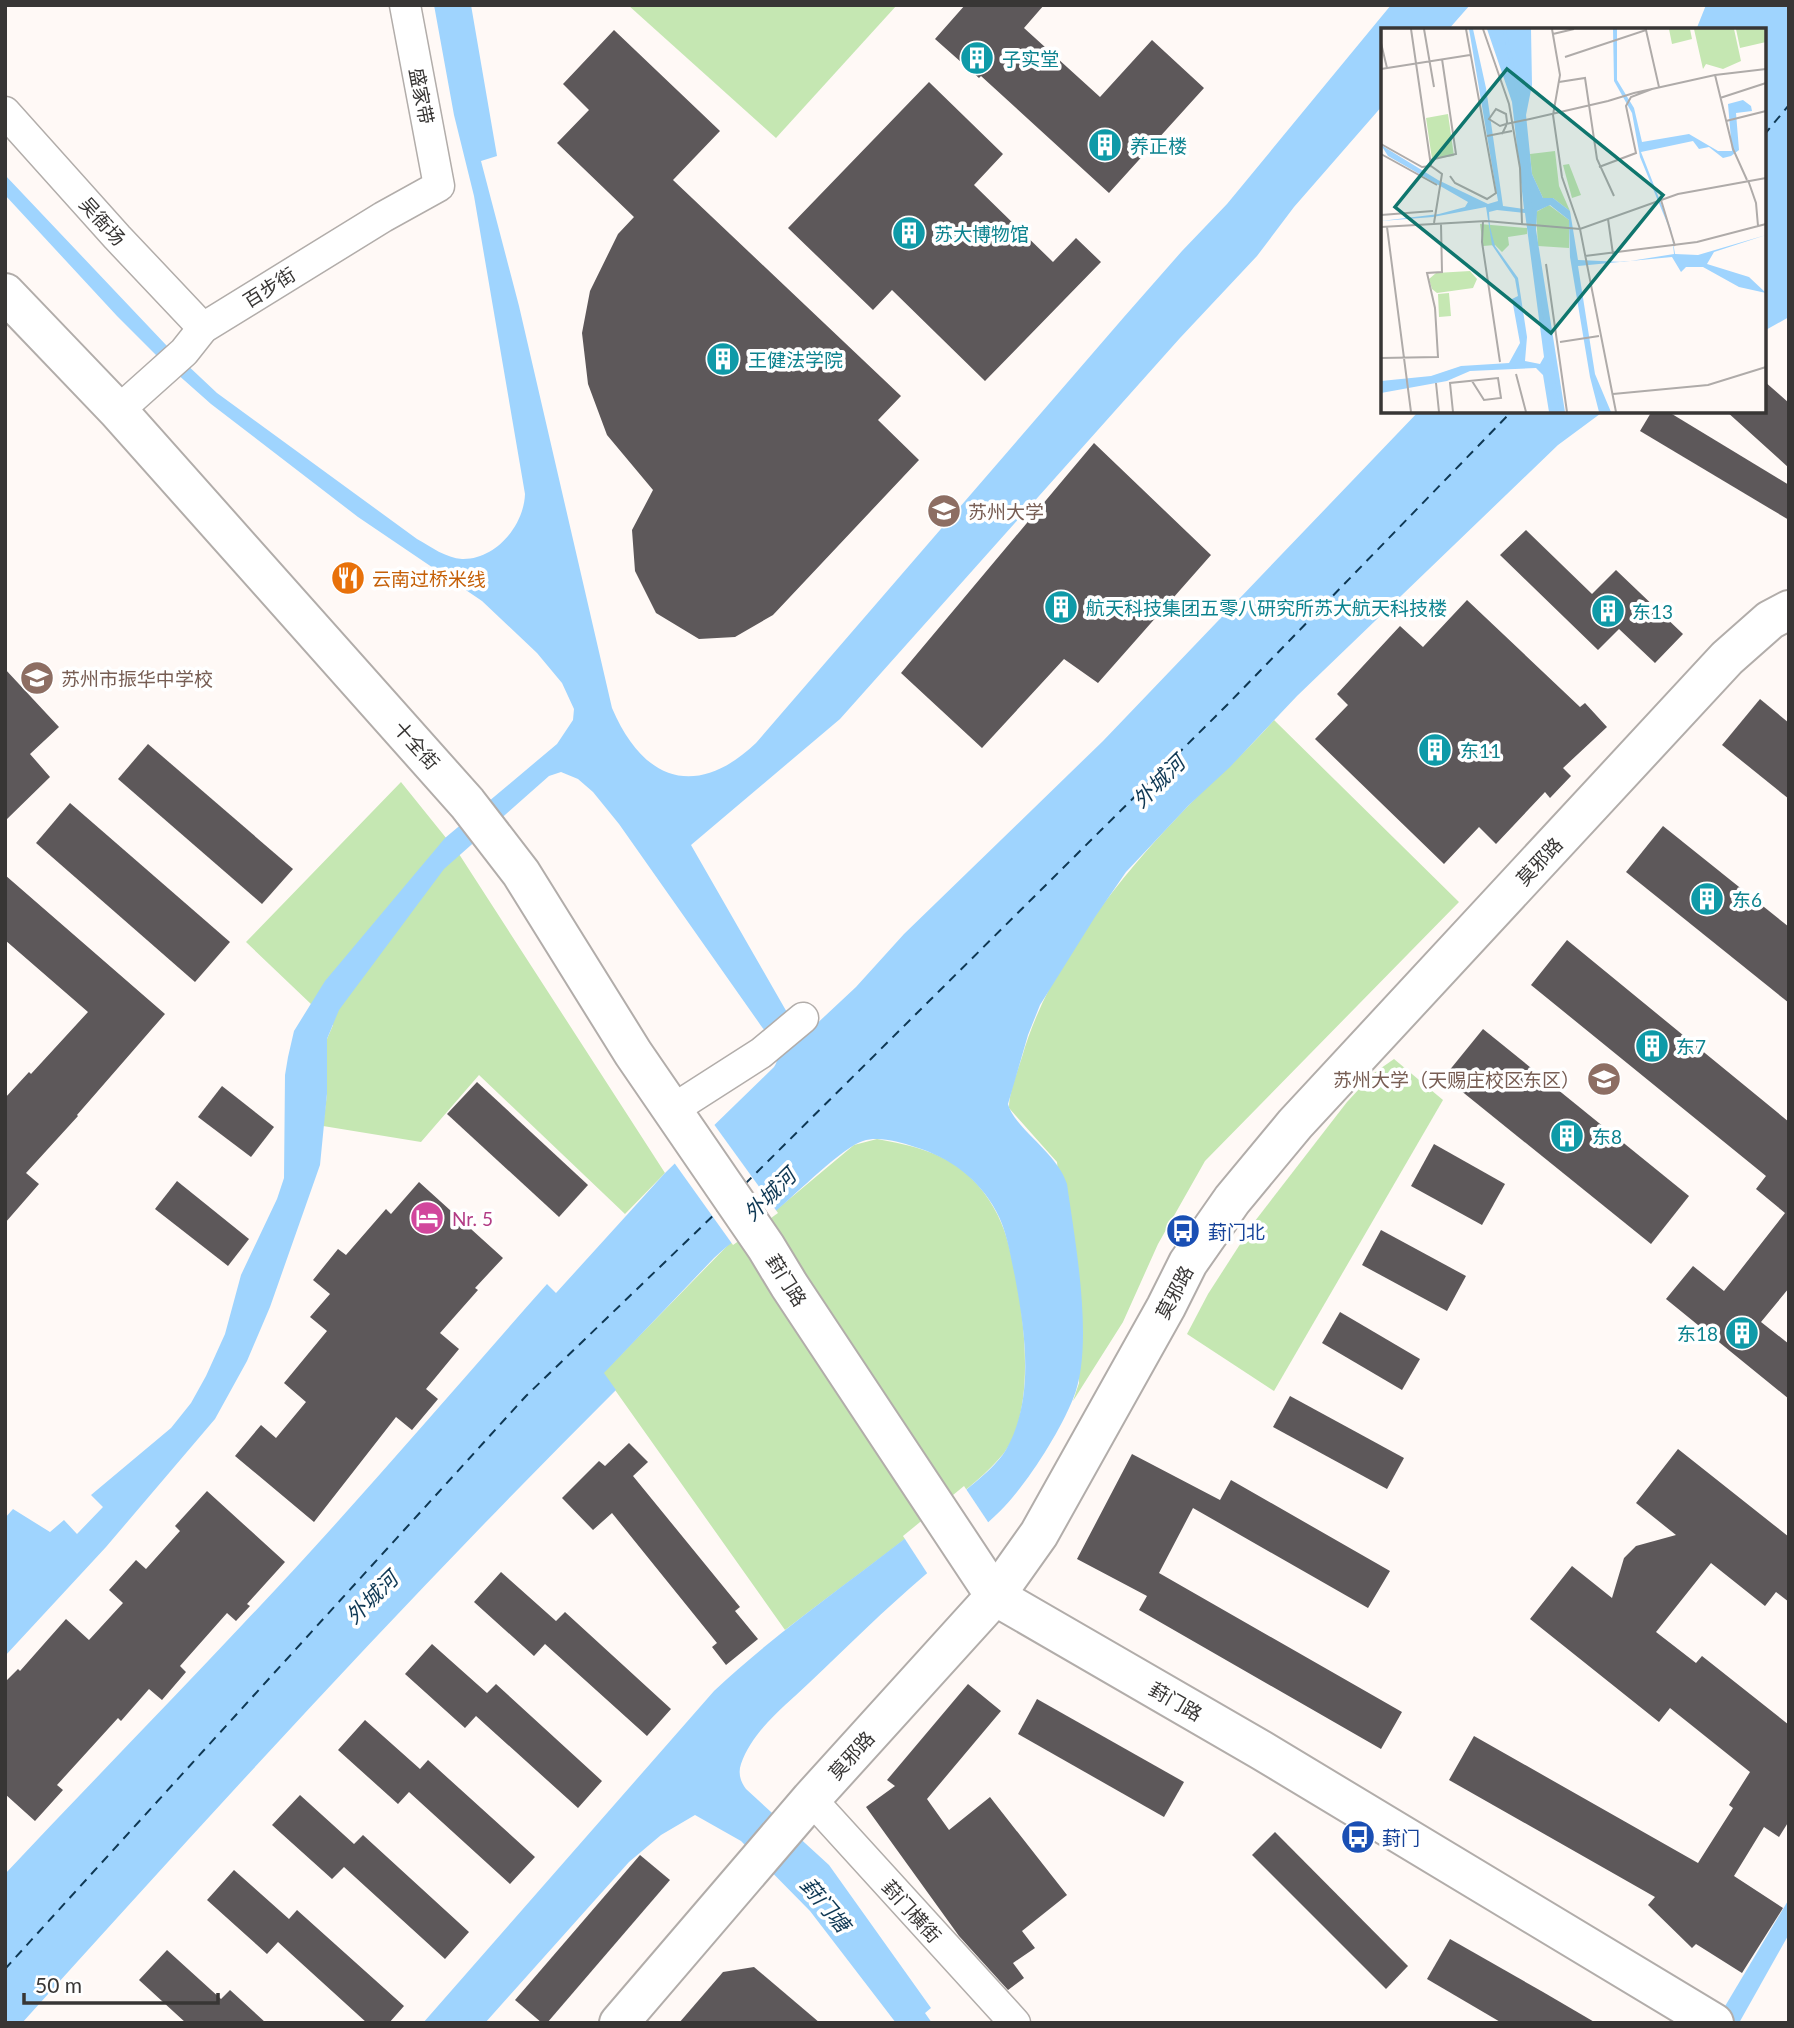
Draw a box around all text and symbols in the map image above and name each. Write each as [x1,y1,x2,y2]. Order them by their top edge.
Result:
inset map [1381,28,1766,413]
building icon: 子实堂 [958,39,996,77]
place label: 子实堂 [1002,47,1059,70]
street label: 盛家带 [405,66,439,126]
building icon: 养正楼 [1086,126,1124,164]
place label: 养正楼 [1130,134,1187,157]
street label: 吴衙场 [75,192,131,250]
building icon: 苏大博物馆 [890,214,928,252]
place label: 苏大博物馆 [934,222,1029,245]
street label: 百步街 [239,262,299,312]
building icon: 王健法学院 [704,340,742,378]
place label: 王健法学院 [748,348,843,371]
school or university icon: 苏州大学 [925,492,963,530]
place label: 苏州大学 [968,500,1044,523]
restaurant icon: 云南过桥米线 [329,559,367,597]
place label: 云南过桥米线 [372,567,486,590]
building icon: 航天科技集团五零八研究所苏大航天科技楼 [1042,588,1080,626]
building icon: 东13 [1589,592,1627,630]
place label: 航天科技集团五零八研究所苏大航天科技楼 [1086,596,1447,619]
place label: 东13 [1632,600,1673,623]
school or university icon: 苏州市振华中学校 [18,659,56,697]
place label: 苏州市振华中学校 [61,667,213,690]
street label: 十全街 [389,716,445,774]
building icon: 东11 [1416,731,1454,769]
place label: 东11 [1460,739,1501,762]
water label: 外城河 [1127,747,1192,812]
street label: 莫邪路 [1511,832,1567,890]
building icon: 东6 [1688,880,1726,918]
place label: 东6 [1732,888,1762,911]
building icon: 东7 [1633,1027,1671,1065]
place label: 东7 [1676,1035,1706,1058]
school or university icon: 苏州大学（天赐庄校区东区） [1585,1060,1623,1098]
place label: 苏州大学（天赐庄校区东区） [1333,1068,1580,1091]
building icon: 东8 [1548,1117,1586,1155]
place label: 东8 [1592,1125,1622,1148]
water label: 外城河 [738,1160,803,1225]
hotel icon: Nr. 5 [408,1199,446,1237]
place label: Nr. 5 [452,1207,493,1230]
bus stop icon: 葑门北 [1164,1212,1202,1250]
place label: 葑门北 [1208,1220,1265,1243]
street label: 葑门路 [762,1250,812,1310]
street label: 莫邪路 [1150,1261,1198,1323]
building icon: 东18 [1723,1314,1761,1352]
place label: 东18 [1677,1322,1718,1345]
water label: 外城河 [340,1563,405,1628]
street label: 葑门路 [1146,1677,1206,1725]
street label: 莫邪路 [823,1726,879,1784]
bus stop icon: 葑门 [1339,1818,1377,1856]
place label: 葑门 [1382,1826,1420,1849]
water label: 葑门塘 [796,1872,858,1938]
street label: 葑门横街 [878,1875,946,1947]
scale bar [24,1962,219,2006]
text: 50 m [35,1972,82,1997]

